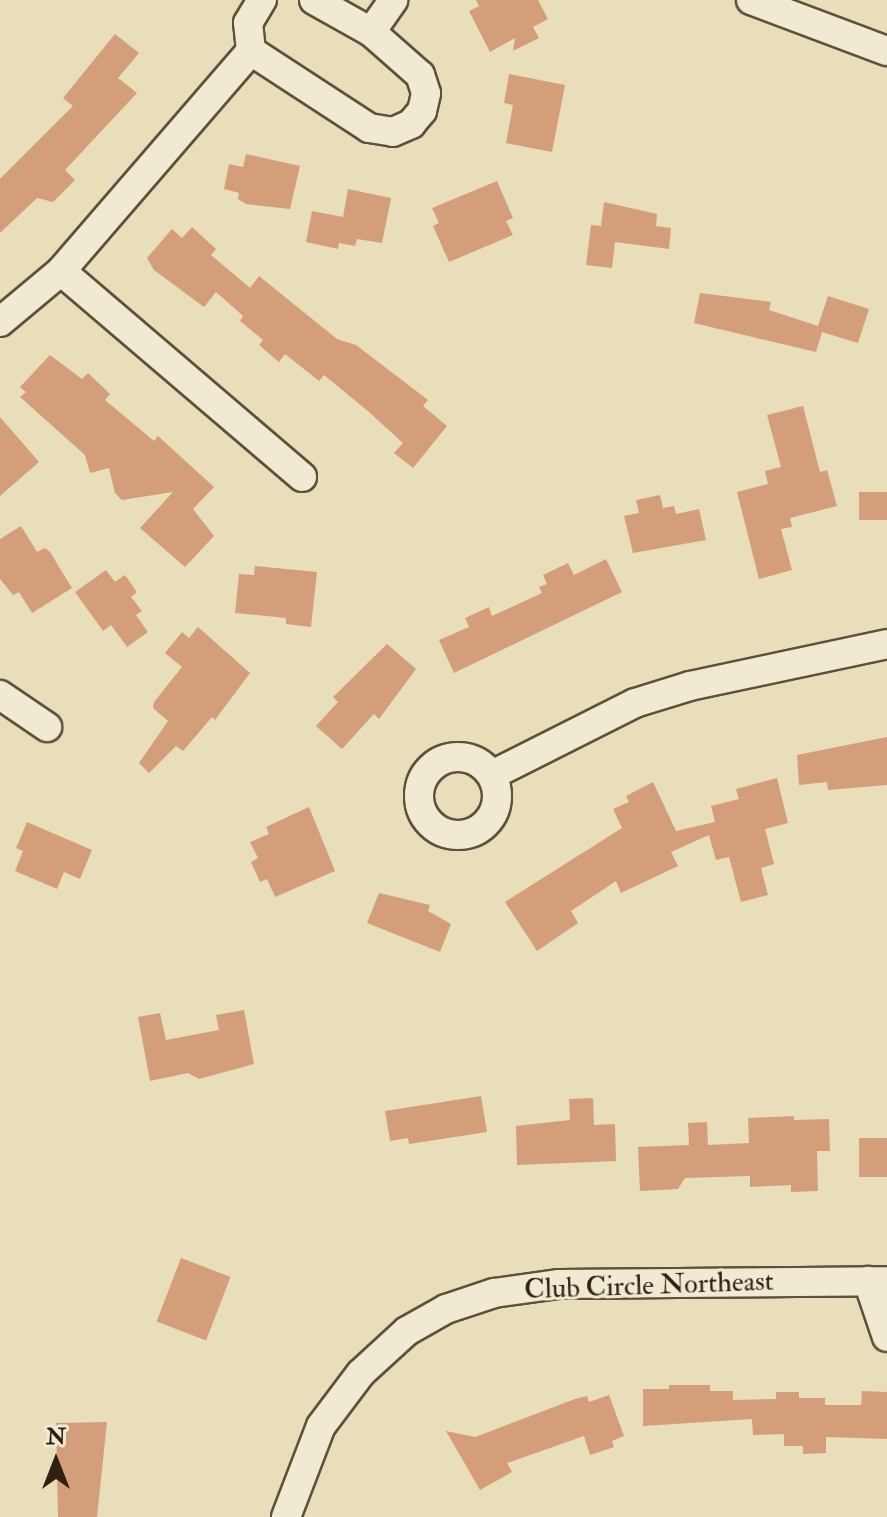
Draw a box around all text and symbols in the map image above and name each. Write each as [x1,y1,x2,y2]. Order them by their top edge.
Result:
street label: Club Circle Northeast [524,1265,774,1307]
north arrow [16,1421,96,1501]
text: N [46,1423,66,1451]

